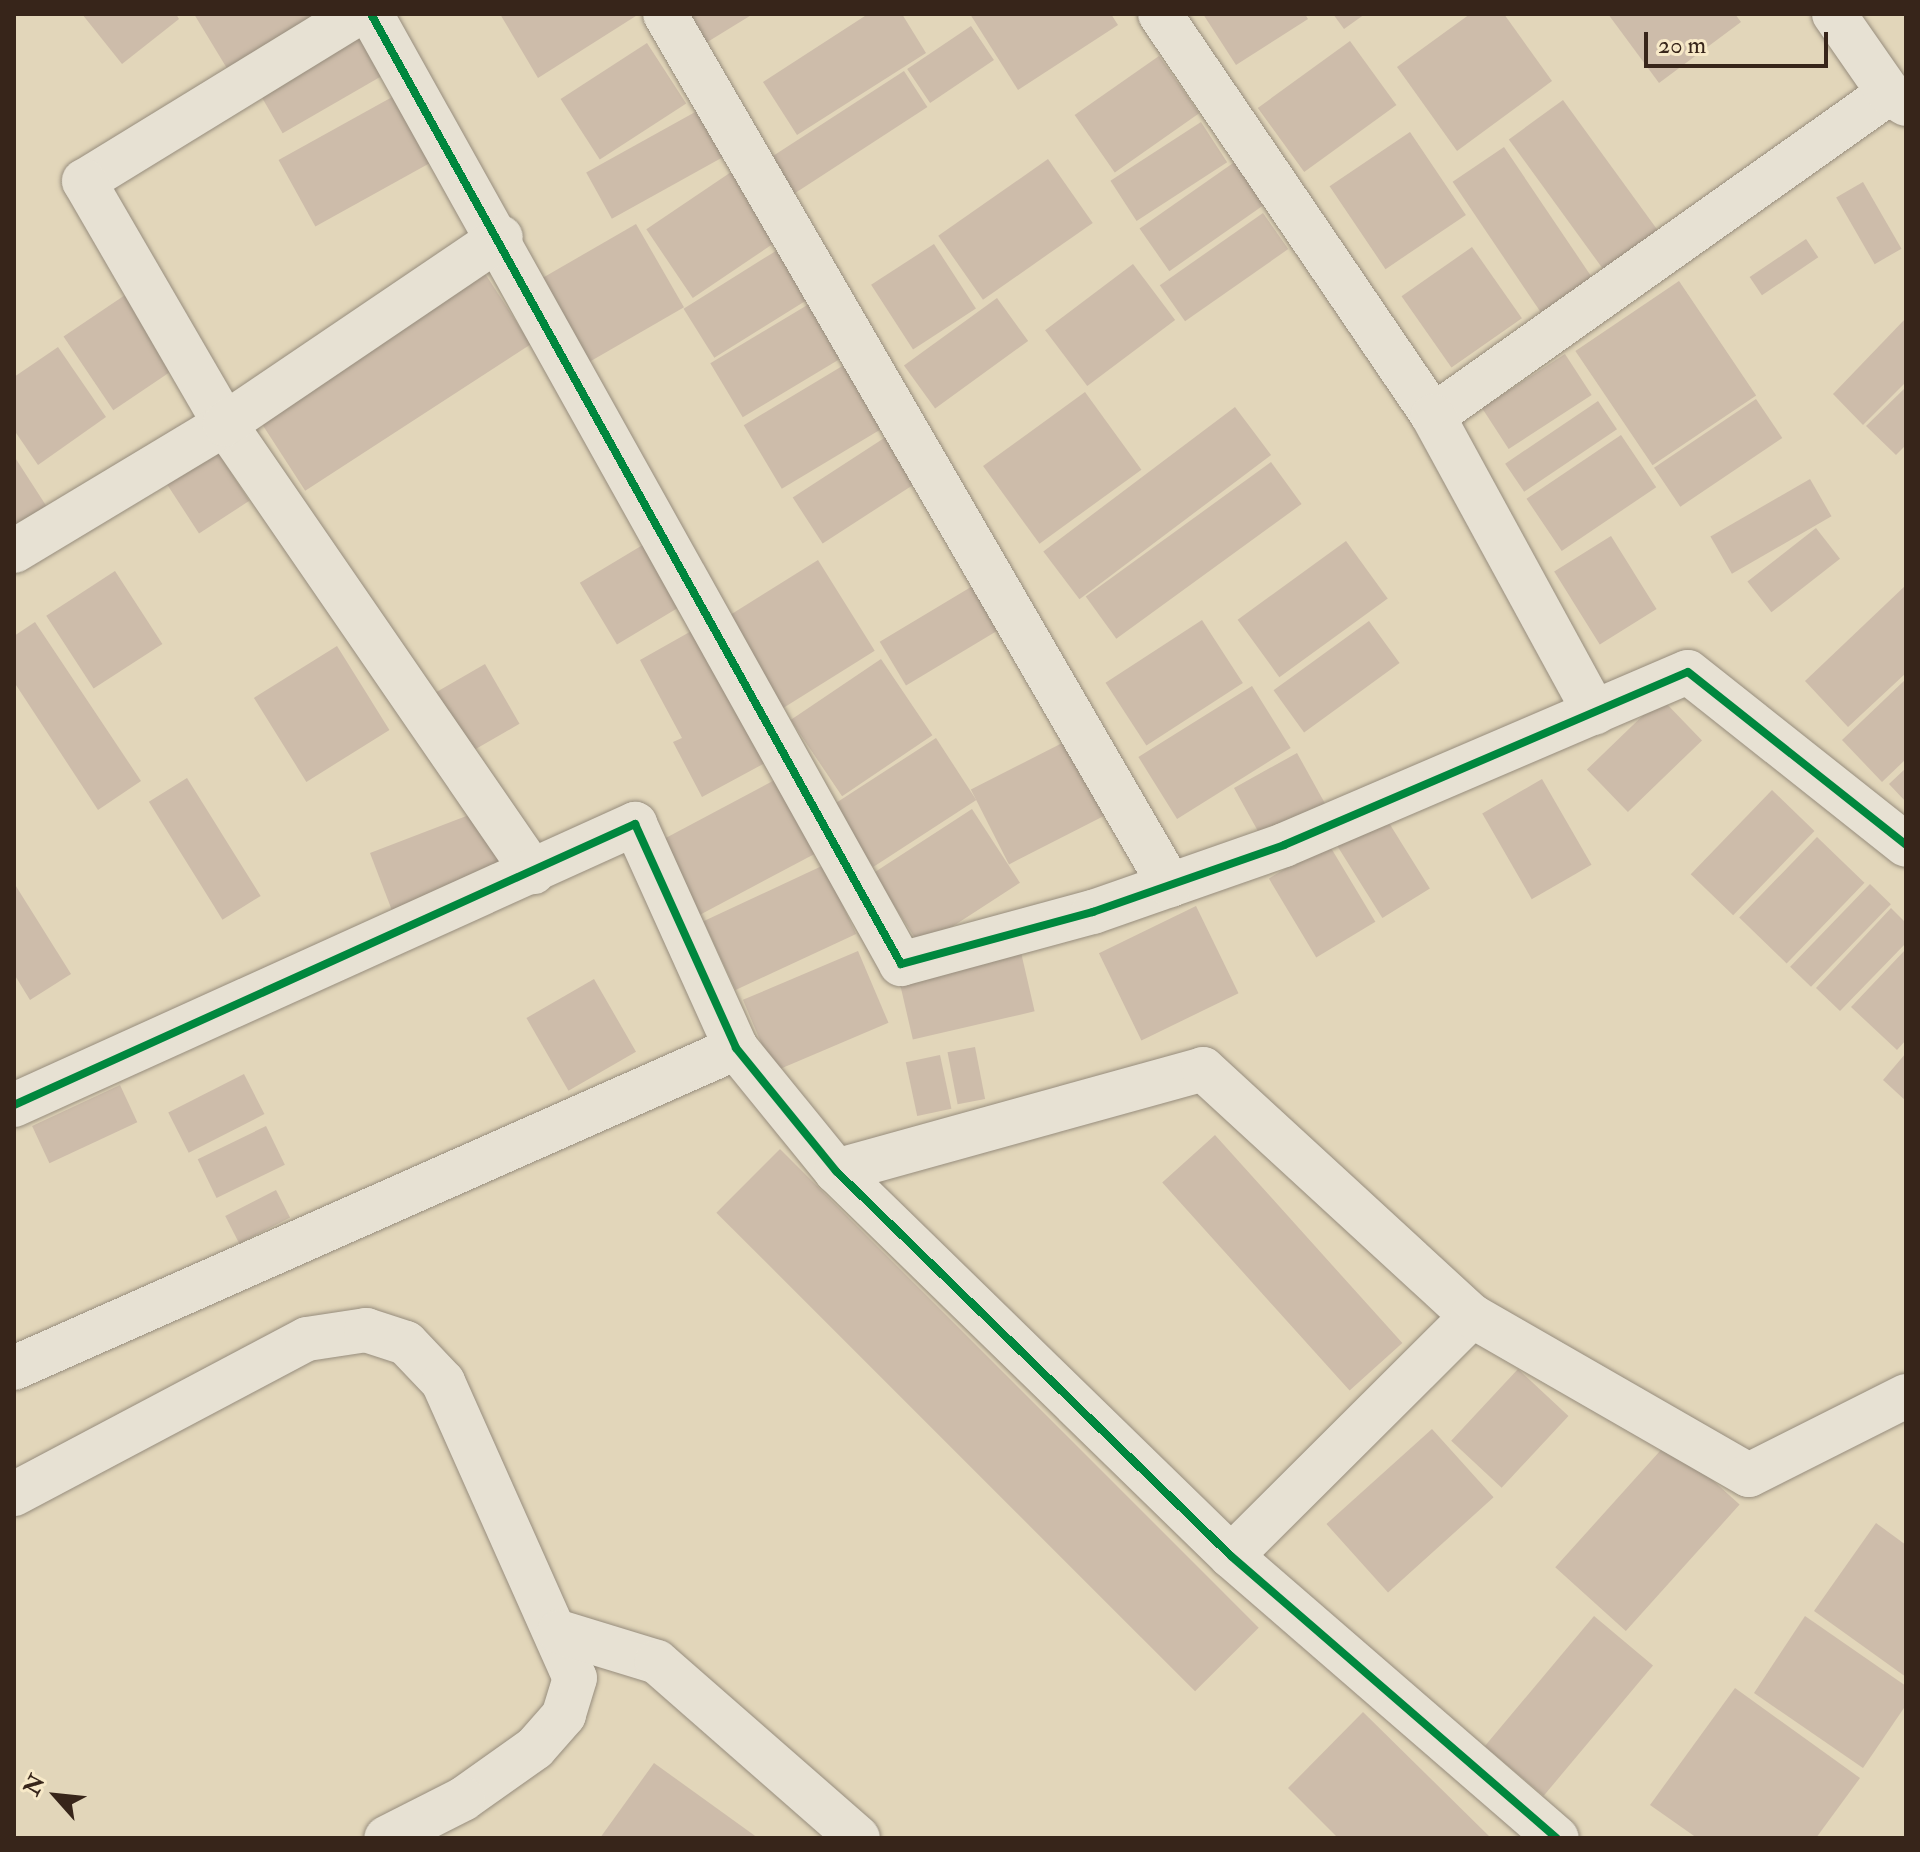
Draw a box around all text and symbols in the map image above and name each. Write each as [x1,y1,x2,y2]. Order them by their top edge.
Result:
scale bar [1648,16,1832,66]
text: 20 m [1658,30,1706,61]
north arrow [16,1756,96,1836]
text: N [18,1770,52,1800]

